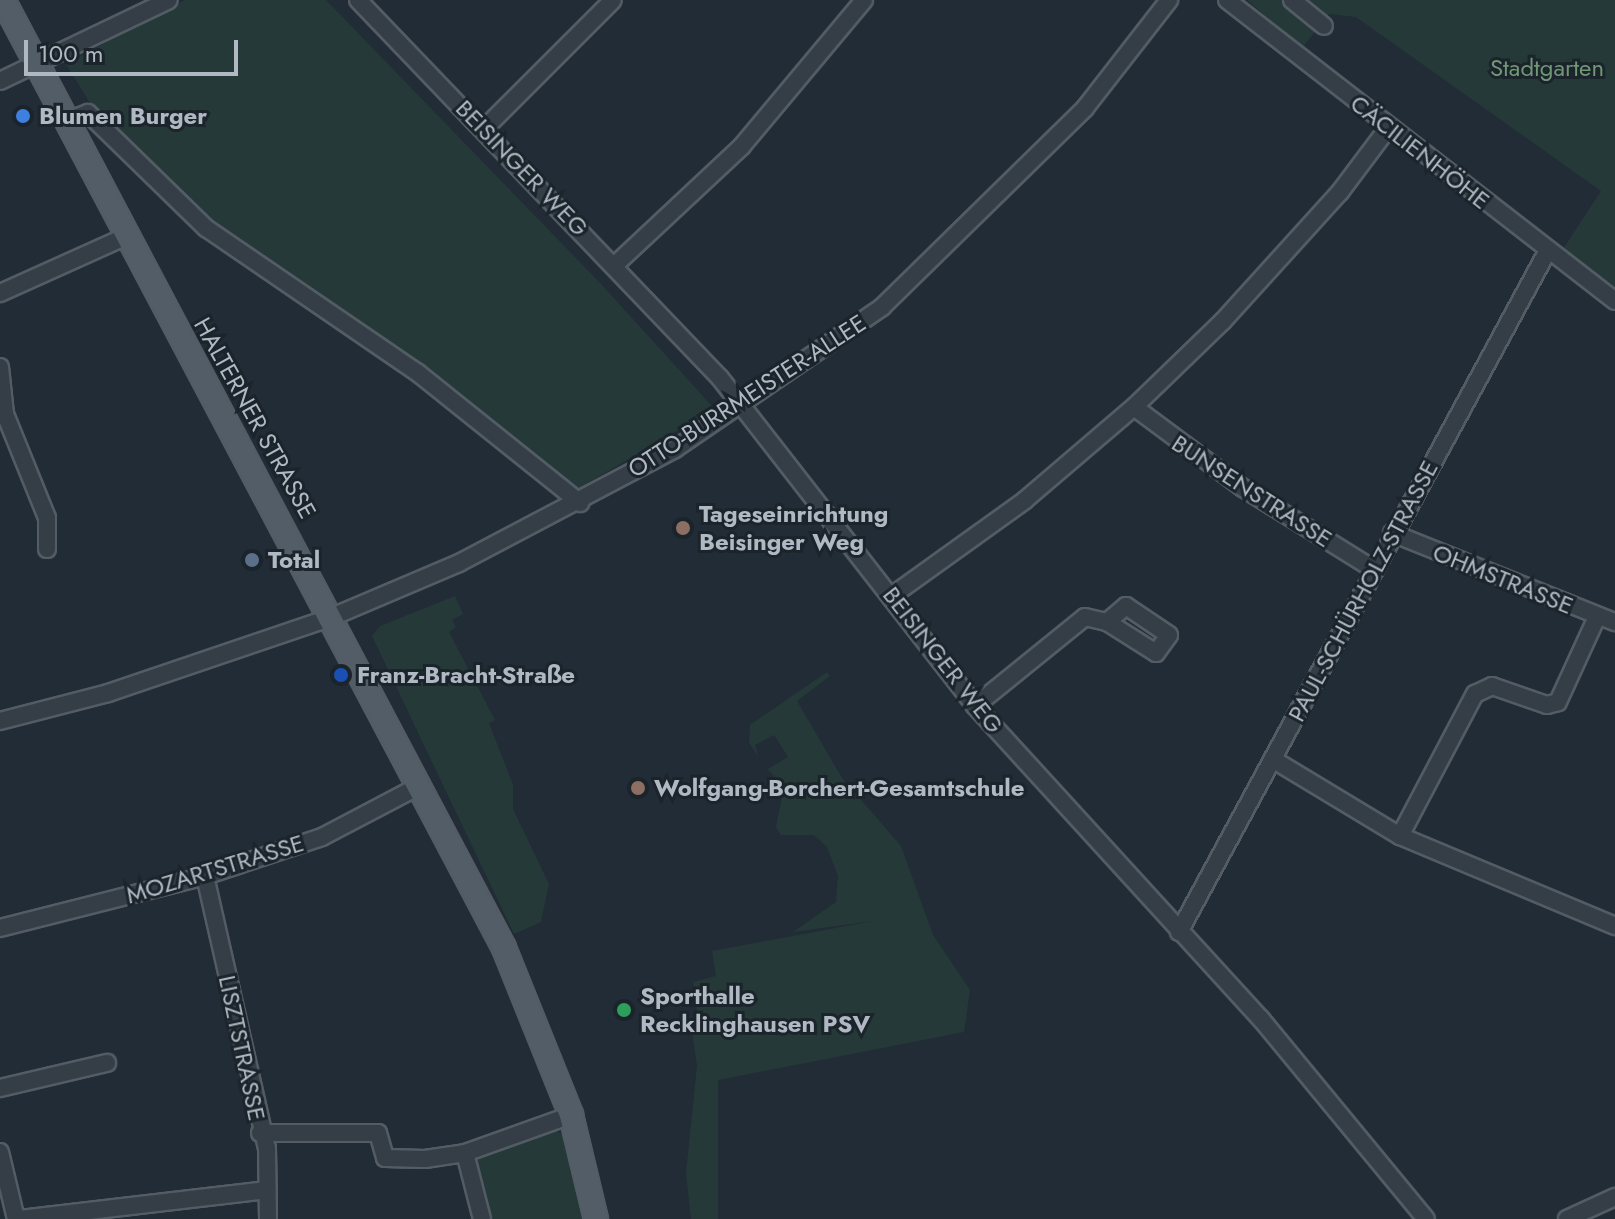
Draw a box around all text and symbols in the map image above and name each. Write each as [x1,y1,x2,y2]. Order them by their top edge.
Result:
scale bar [28,24,242,74]
text: 100 m [38,36,104,71]
park label: Stadtgarten [1490,54,1604,82]
street label: CÄCILIENHÖHE [1345,89,1495,215]
street label: BEISINGER WEG [450,94,594,242]
place label: Blumen Burger [39,102,207,130]
marker: Blumen Burger [14,107,32,125]
street label: OTTO-BURRMEISTER-ALLEE [623,308,871,484]
street label: HALTERNER STRASSE [188,312,322,524]
street label: BUNSENSTRASSE [1167,429,1337,553]
street label: PAUL-SCHÜRHOLZ-STRASSE [1282,456,1444,726]
place label: Tageseinrichtung Beisinger Weg [699,500,888,556]
marker: Tageseinrichtung Beisinger Weg [674,519,692,537]
street label: OHMSTRASSE [1429,538,1577,620]
place label: Total [268,546,320,574]
marker: Total [243,551,261,569]
street label: BEISINGER WEG [877,581,1009,739]
place label: Franz-Bracht-Straße [357,661,575,689]
marker: Franz-Bracht-Straße [332,666,350,684]
place label: Wolfgang-Borchert-Gesamtschule [654,774,1025,802]
marker: Wolfgang-Borchert-Gesamtschule [629,779,647,797]
street label: MOZARTSTRASSE [123,828,307,910]
street label: LISZTSTRASSE [213,973,271,1123]
place label: Sporthalle Recklinghausen PSV [640,982,870,1038]
marker: Sporthalle Recklinghausen PSV [615,1001,633,1019]

